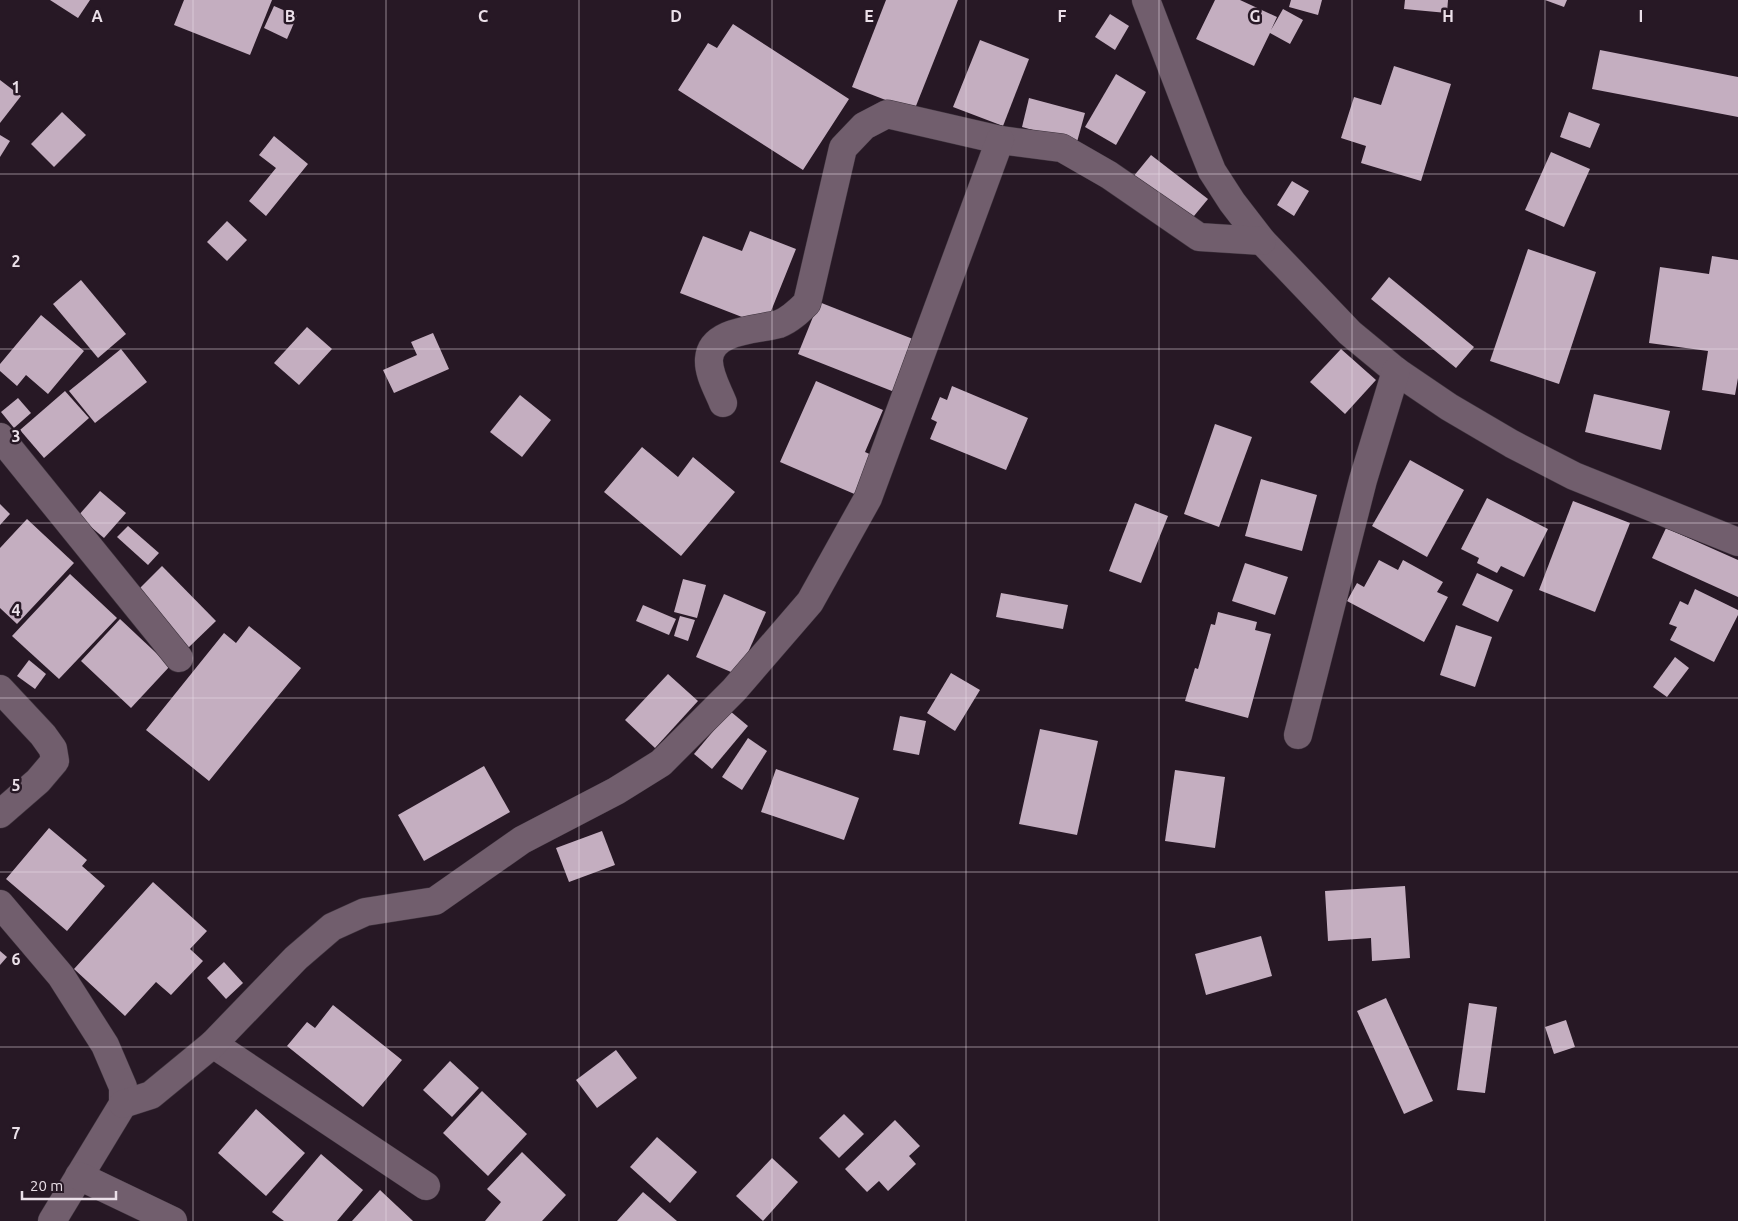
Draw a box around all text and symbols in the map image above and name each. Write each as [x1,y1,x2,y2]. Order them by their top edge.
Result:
text: A [91,7,103,25]
text: B [285,7,295,25]
text: C [478,7,488,25]
text: D [670,7,682,25]
text: E [864,7,874,25]
text: F [1058,7,1067,25]
text: G [1249,7,1261,25]
text: H [1442,7,1454,25]
text: I [1639,7,1643,25]
text: 1 [11,78,21,96]
text: 2 [11,252,21,270]
text: 3 [11,427,21,445]
text: 4 [11,601,21,619]
text: 5 [11,776,21,794]
text: 6 [11,950,21,968]
text: 7 [11,1124,21,1142]
scale bar [22,1168,116,1200]
text: 20 m [30,1177,63,1194]

